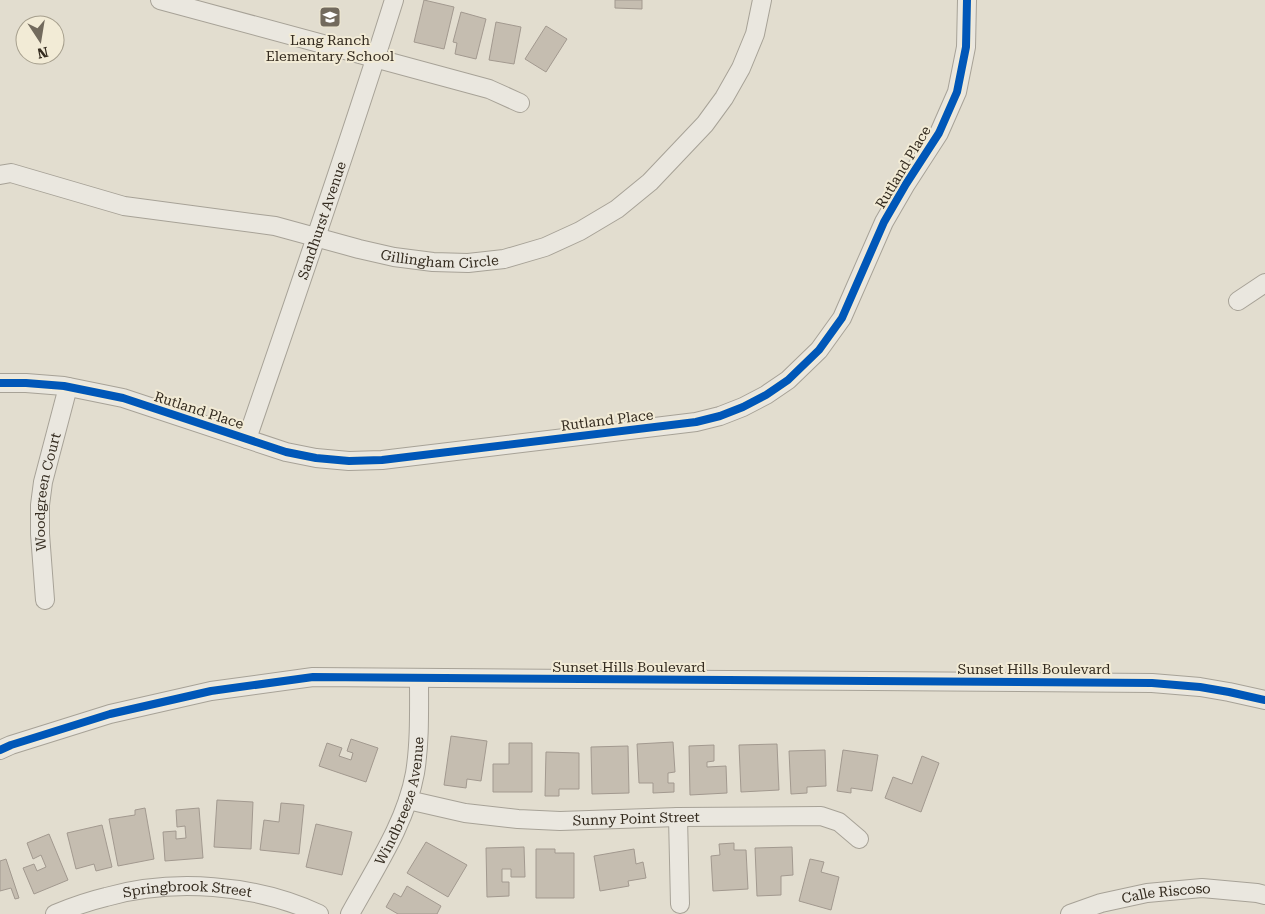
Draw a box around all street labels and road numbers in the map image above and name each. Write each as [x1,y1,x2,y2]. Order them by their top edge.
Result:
street label: Rutland Place [872,123,934,211]
street label: Sandhurst Avenue [294,159,349,281]
street label: Gillingham Circle [379,246,500,271]
street label: Rutland Place [152,388,246,432]
street label: Rutland Place [560,406,654,434]
street label: Woodgreen Court [32,431,64,552]
street label: Sunset Hills Boulevard [552,659,706,675]
street label: Sunset Hills Boulevard [957,661,1111,677]
street label: Windbreeze Avenue [371,736,427,868]
street label: Sunny Point Street [572,809,700,829]
street label: Springbrook Street [121,878,253,901]
street label: Calle Riscoso [1120,880,1212,906]

